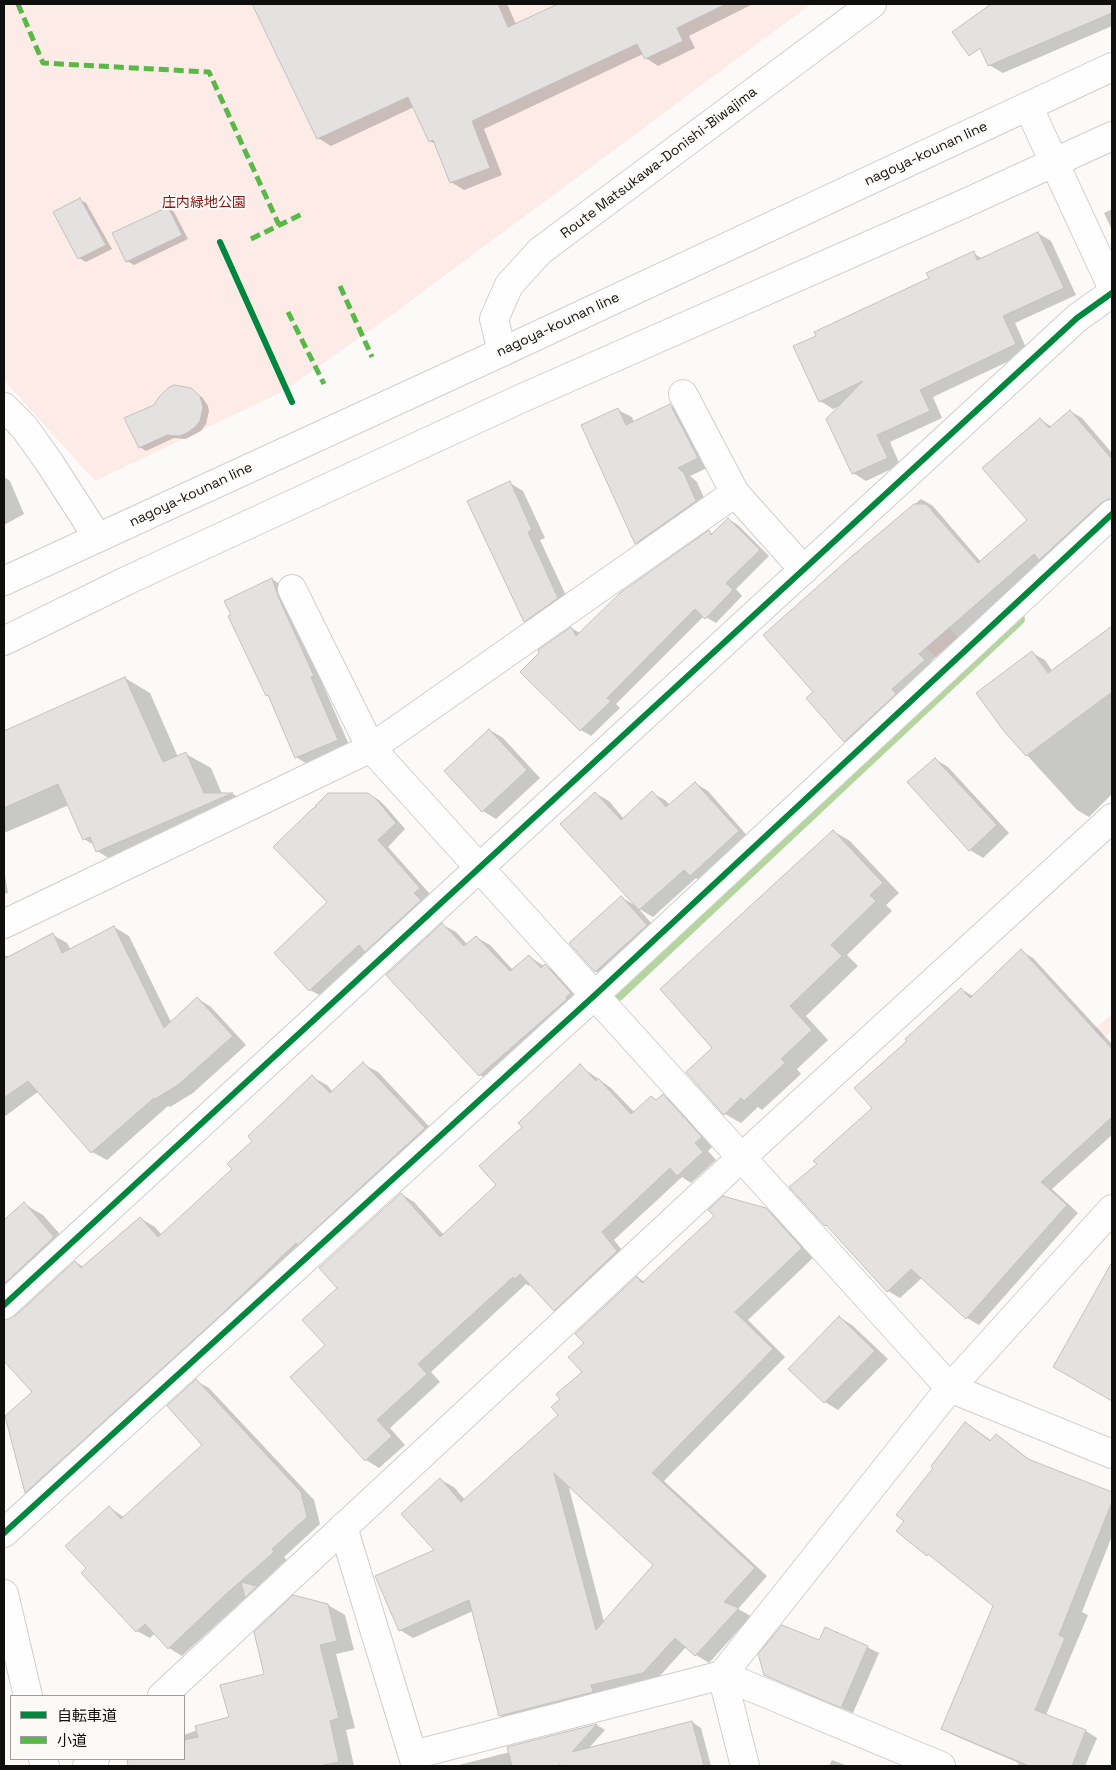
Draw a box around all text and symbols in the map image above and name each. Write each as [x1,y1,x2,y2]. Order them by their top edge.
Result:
street label: Route Matsukawa-Donishi-Biwajima [558,84,760,242]
street label: nagoya-kounan line [862,118,990,190]
park label: 庄内緑地公園 [162,195,246,211]
street label: nagoya-kounan line [494,289,622,361]
street label: nagoya-kounan line [127,459,255,531]
legend [10,1695,185,1760]
text: 自転車道 [57,1706,117,1725]
text: 小道 [57,1731,87,1750]

